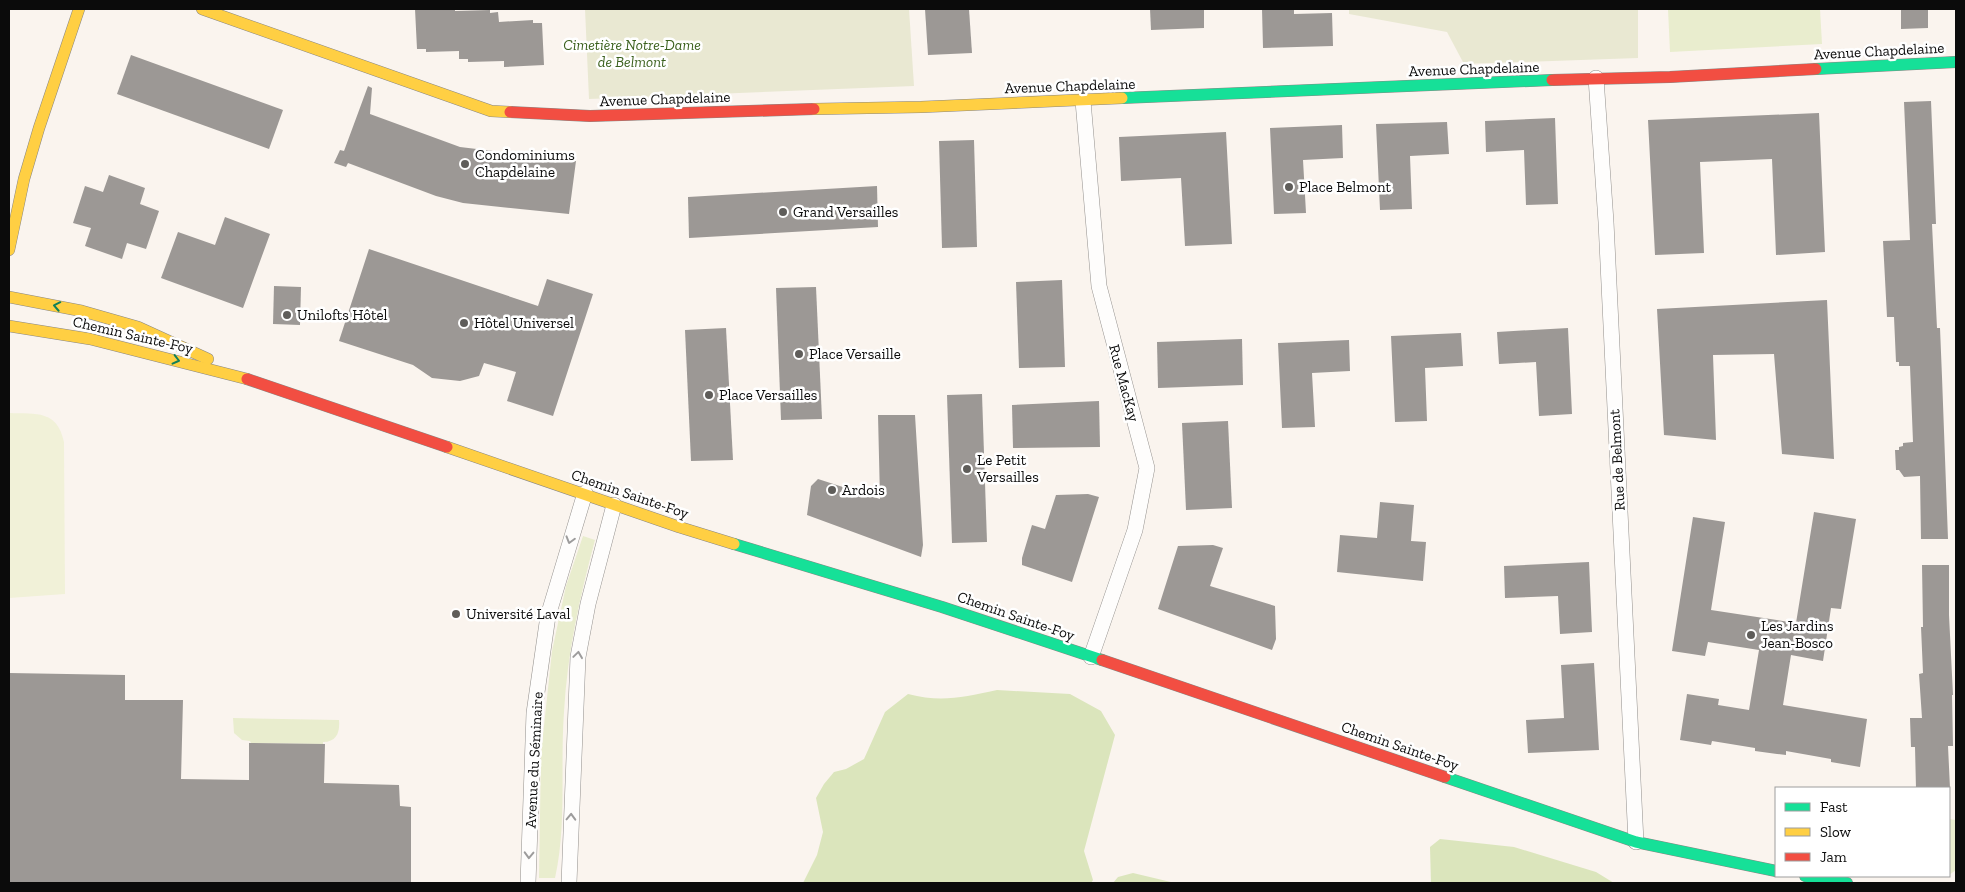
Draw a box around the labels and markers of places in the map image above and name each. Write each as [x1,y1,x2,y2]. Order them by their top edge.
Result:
place label: Condominiums Chapdelaine [475,146,575,181]
marker: Condominiums Chapdelaine [459,158,471,170]
place label: Place Belmont [1299,178,1392,196]
marker: Place Belmont [1283,181,1295,193]
place label: Grand Versailles [793,203,898,221]
marker: Grand Versailles [777,206,789,218]
place label: Unilofts Hôtel [297,306,388,324]
marker: Unilofts Hôtel [281,309,293,321]
place label: Hôtel Universel [474,314,574,332]
marker: Hôtel Universel [458,317,470,329]
place label: Place Versaille [809,345,901,363]
marker: Place Versaille [793,348,805,360]
place label: Place Versailles [719,386,817,404]
marker: Place Versailles [703,389,715,401]
place label: Le Petit Versailles [976,451,1039,486]
marker: Le Petit Versailles [961,463,973,475]
place label: Ardois [842,481,885,499]
marker: Ardois [826,484,838,496]
place label: Université Laval [466,605,571,623]
marker: Université Laval [450,608,462,620]
place label: Les Jardins Jean-Bosco [1761,617,1834,652]
marker: Les Jardins Jean-Bosco [1745,629,1757,641]

